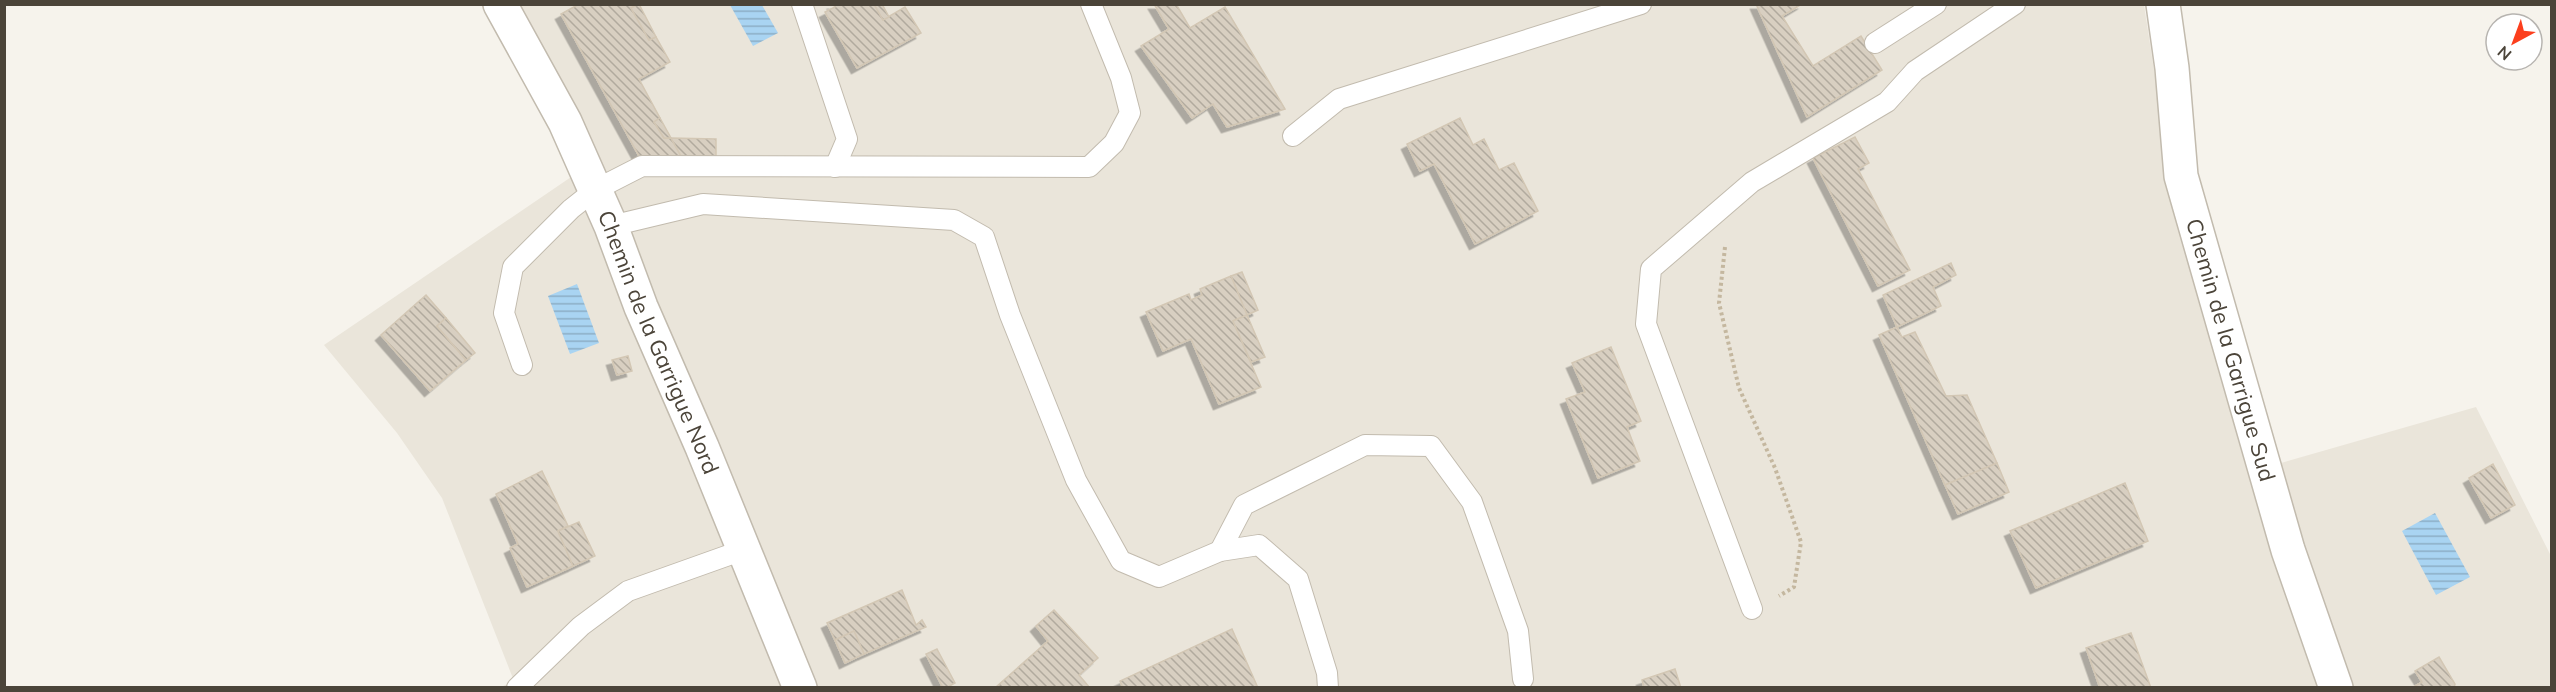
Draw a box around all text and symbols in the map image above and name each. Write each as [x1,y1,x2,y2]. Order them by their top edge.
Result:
north arrow [2484,12,2544,72]
text: N [2493,42,2515,65]
street label: Chemin de la Garrigue Nord [592,206,725,478]
street label: Chemin de la Garrigue Sud [2180,215,2282,485]

